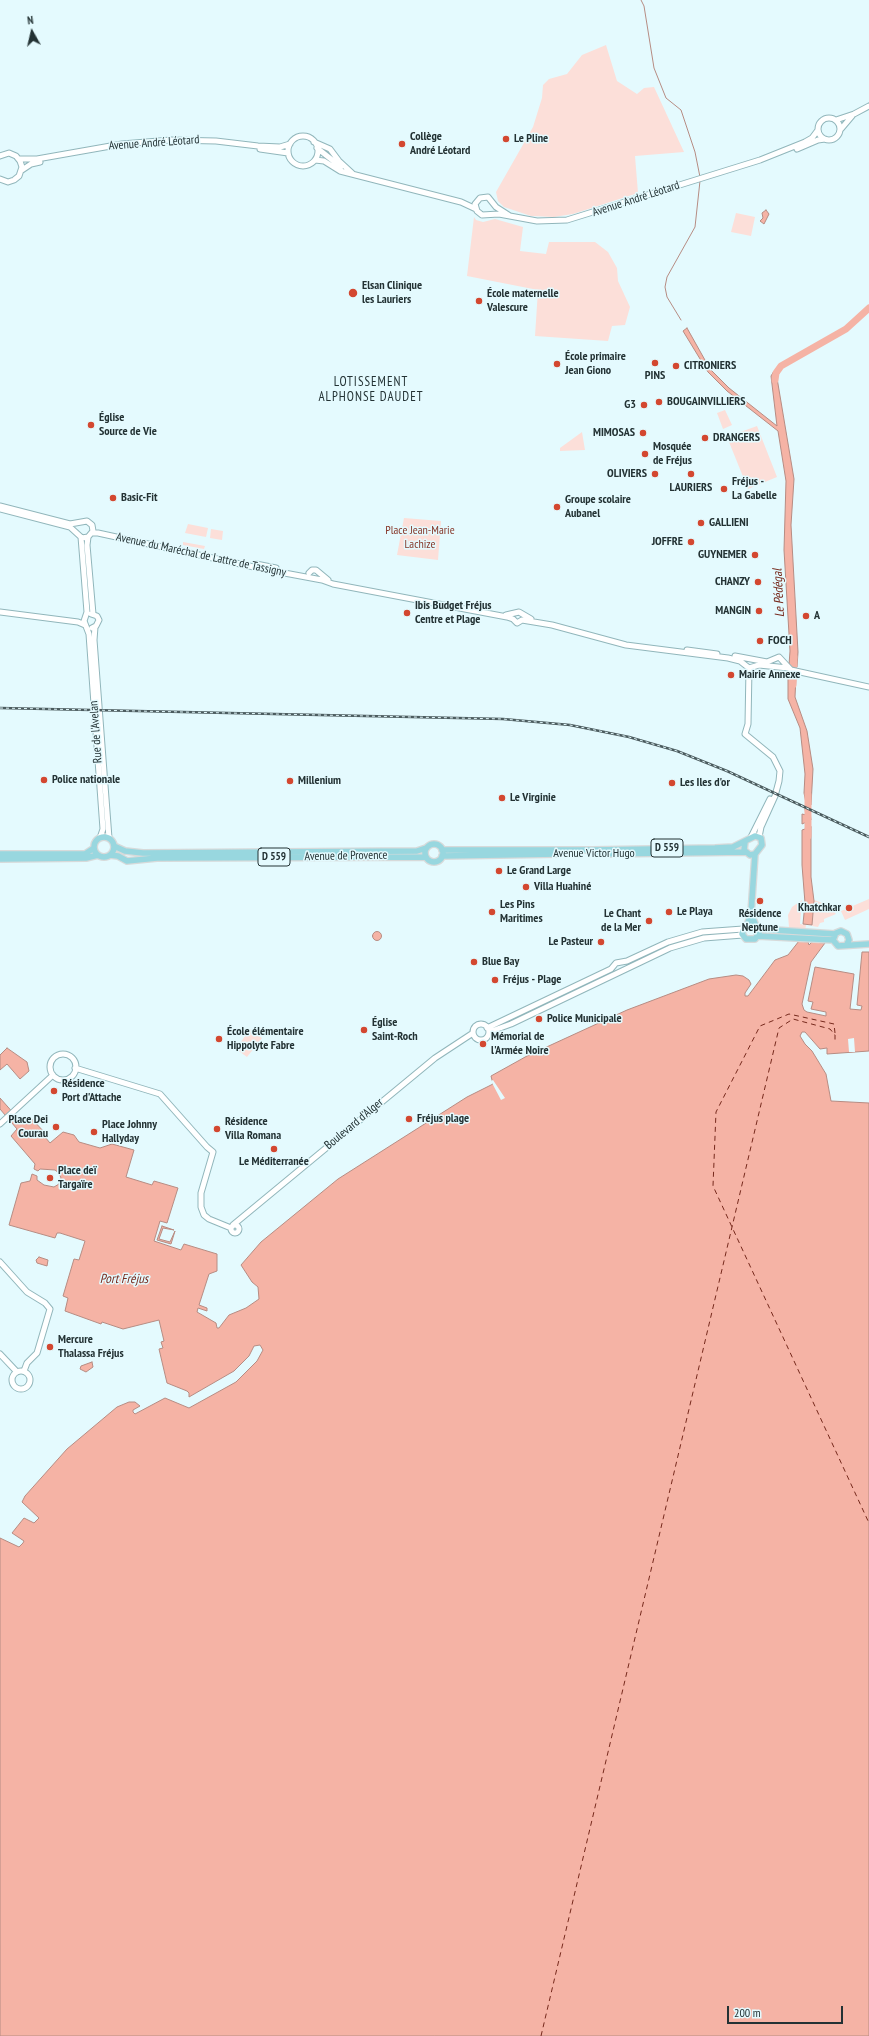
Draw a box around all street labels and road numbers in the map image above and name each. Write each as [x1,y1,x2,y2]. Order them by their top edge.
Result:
street label: Avenue André Léotard [108,133,200,153]
street label: Avenue André Léotard [591,178,681,220]
street label: Avenue du Maréchal de Lattre de Tassigny [115,530,287,580]
street label: Rue de l'Avelan [87,700,105,764]
road number: D 559 [651,839,683,857]
street label: Avenue Victor Hugo [553,847,635,861]
road number: D 559 [258,848,290,866]
street label: Avenue de Provence [304,848,388,864]
street label: Boulevard d'Alger [322,1095,386,1153]

